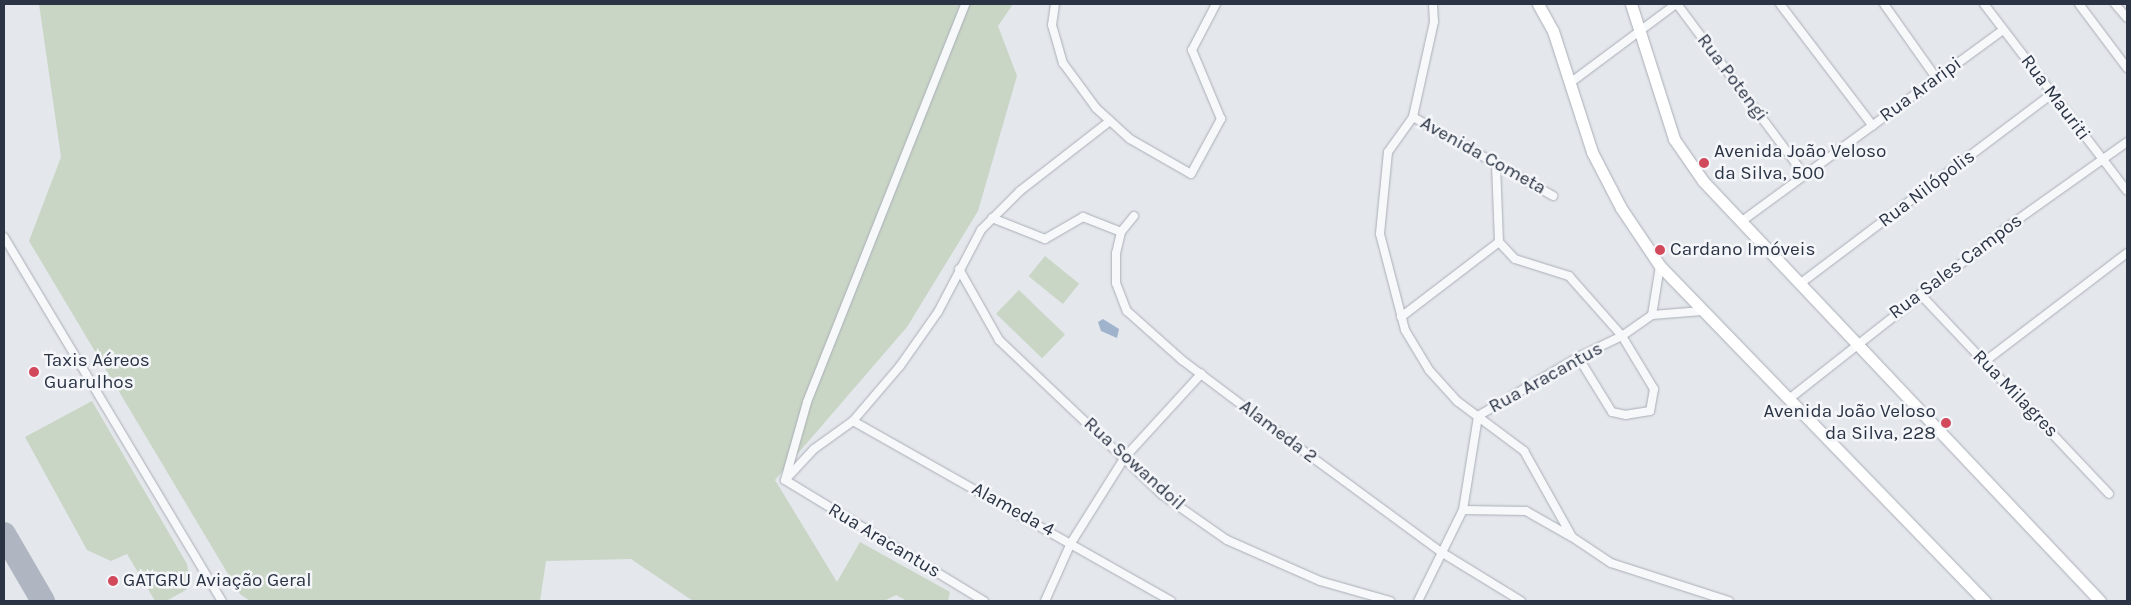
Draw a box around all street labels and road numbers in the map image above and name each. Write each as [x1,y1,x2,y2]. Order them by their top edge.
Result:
street label: Rua Potengi [1692,30,1772,126]
street label: Rua Mauriti [2015,51,2095,145]
street label: Rua Araripi [1876,53,1966,127]
street label: Avenida Cometa [1416,112,1550,200]
street label: Rua Nilópolis [1874,145,1980,233]
street label: Rua Sales Campos [1885,209,2027,325]
street label: Rua Aracantus [1485,337,1607,419]
street label: Rua Milagres [1968,345,2062,443]
street label: Alameda 2 [1235,395,1321,469]
street label: Rua Sowandoil [1079,413,1189,515]
street label: Alameda 4 [968,478,1058,542]
street label: Rua Aracantus [824,499,944,583]

